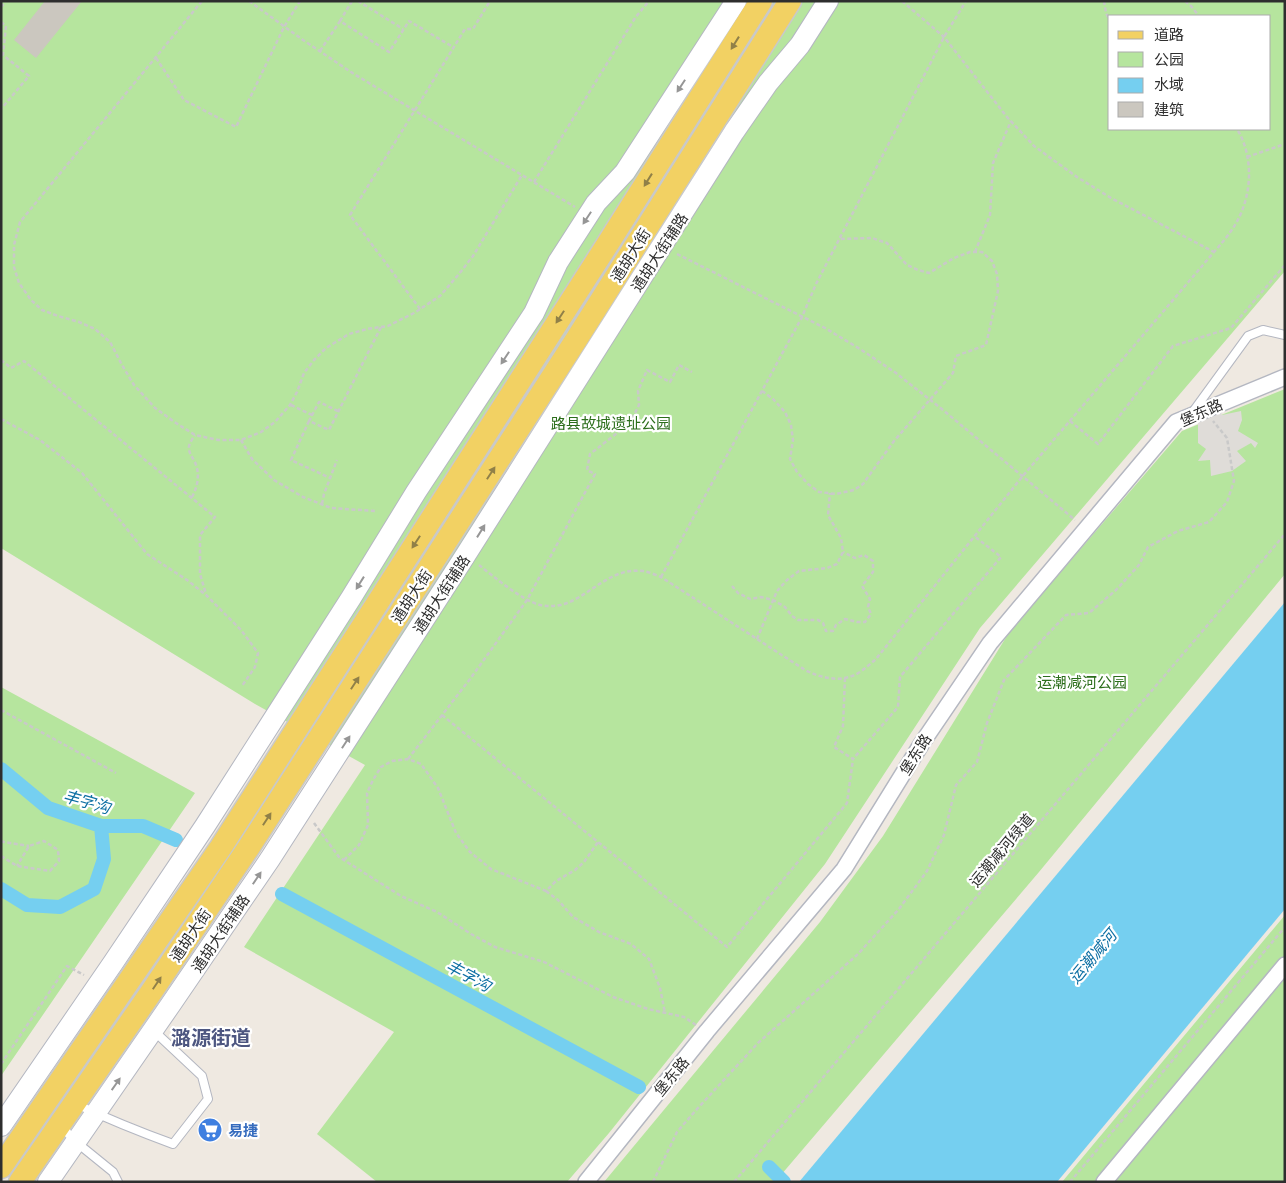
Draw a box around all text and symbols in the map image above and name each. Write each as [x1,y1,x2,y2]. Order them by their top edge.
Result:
legend [1108,15,1271,130]
text: 道路 [1154,25,1184,43]
one-way arrow [730,36,740,49]
text: 公园 [1154,50,1184,68]
text: 水域 [1154,75,1184,93]
one-way arrow [677,80,686,93]
text: 建筑 [1154,100,1184,118]
one-way arrow [644,173,653,186]
street label: 通胡大街辅路 [627,209,691,295]
one-way arrow [582,211,591,224]
street label: 通胡大街 [606,225,654,285]
one-way arrow [556,310,565,323]
one-way arrow [500,351,510,364]
street label: 堡东路 [1177,395,1225,429]
park label: 路县故城遗址公园 [551,414,671,432]
one-way arrow [486,466,496,480]
one-way arrow [476,525,486,538]
one-way arrow [412,535,421,549]
street label: 通胡大街辅路 [409,551,473,637]
street label: 通胡大街 [387,566,435,626]
one-way arrow [356,576,365,589]
park label: 运潮减河公园 [1037,673,1127,691]
one-way arrow [350,676,360,689]
street label: 堡东路 [895,730,935,778]
one-way arrow [341,735,351,748]
water label: 丰字沟 [61,785,115,817]
street label: 运潮减河绿道 [965,810,1037,890]
one-way arrow [262,812,271,826]
one-way arrow [252,871,262,885]
street label: 通胡大街辅路 [187,891,253,975]
street label: 通胡大街 [166,905,214,965]
water label: 运潮减河 [1064,923,1122,987]
water label: 丰字沟 [443,955,496,996]
one-way arrow [152,977,162,990]
district label: 潞源街道 [171,1025,251,1049]
street label: 堡东路 [650,1053,692,1099]
one-way arrow [111,1077,121,1091]
supermarket icon: 易捷 [197,1117,223,1143]
place label: 易捷 [228,1121,258,1139]

